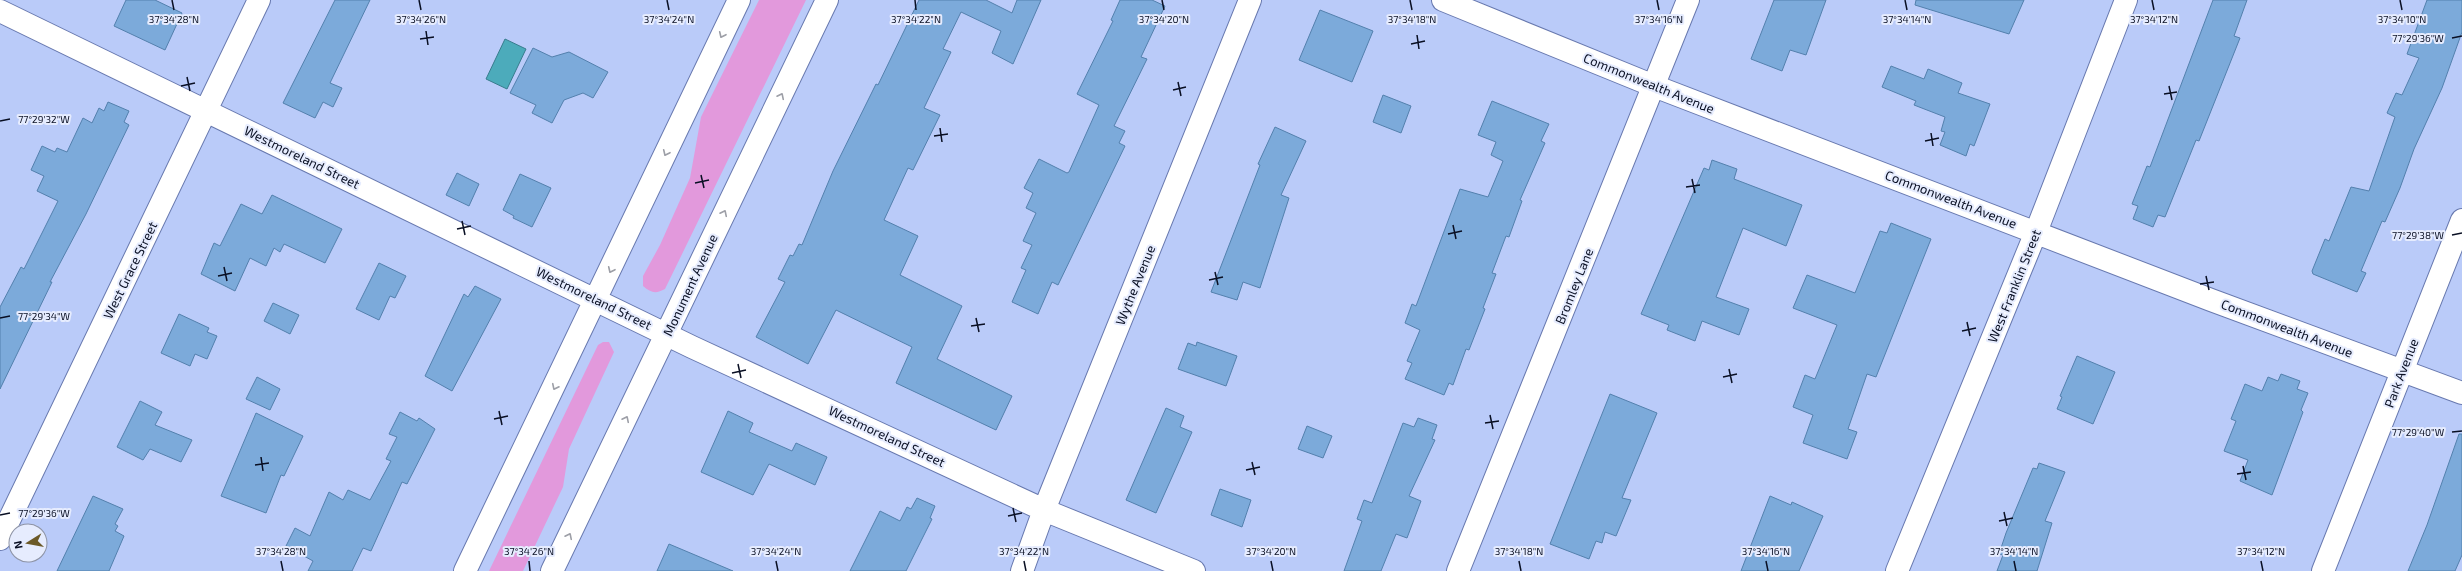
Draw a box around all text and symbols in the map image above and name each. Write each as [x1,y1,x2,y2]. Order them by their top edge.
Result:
text: 37°34'28"N [149,13,199,25]
text: 37°34'26"N [396,13,446,25]
text: 37°34'24"N [644,13,694,25]
text: 37°34'22"N [891,13,941,25]
text: 37°34'20"N [1139,13,1189,25]
text: 37°34'18"N [1388,13,1436,25]
text: 37°34'16"N [1635,13,1683,25]
text: 37°34'14"N [1883,13,1931,25]
text: 37°34'12"N [2130,13,2178,25]
text: 37°34'10"N [2378,13,2426,25]
one-way arrow [719,31,727,39]
text: 77°29'36"W [2392,32,2444,44]
street label: Commonwealth Avenue [1581,49,1717,117]
one-way arrow [776,93,784,100]
text: 77°29'32"W [18,113,70,125]
street label: Westmoreland Street [242,122,362,192]
one-way arrow [663,148,671,156]
street label: Commonwealth Avenue [1883,166,2019,232]
one-way arrow [719,210,727,217]
street label: West Grace Street [100,219,161,321]
street label: West Franklin Street [1984,227,2044,345]
text: 77°29'38"W [2392,229,2444,241]
street label: Monument Avenue [659,231,721,339]
street label: Wythe Avenue [1112,243,1158,327]
street label: Bromley Lane [1551,246,1597,326]
street label: Westmoreland Street [534,263,654,333]
one-way arrow [608,266,616,274]
street label: Commonwealth Avenue [2219,295,2355,361]
text: 77°29'34"W [18,310,71,322]
street label: Park Avenue [2381,336,2421,410]
one-way arrow [552,383,560,391]
street label: Westmoreland Street [826,402,948,470]
one-way arrow [621,416,629,423]
text: 77°29'40"W [2392,426,2445,438]
text: 77°29'36"W [18,507,70,519]
north arrow [8,523,48,563]
one-way arrow [564,533,572,540]
text: N [11,540,25,550]
text: 37°34'28"N [256,545,306,557]
text: 37°34'26"N [504,545,554,557]
text: 37°34'24"N [751,545,801,557]
text: 37°34'22"N [999,545,1049,557]
text: 37°34'20"N [1246,545,1296,557]
text: 37°34'18"N [1495,545,1543,557]
text: 37°34'16"N [1742,545,1790,557]
text: 37°34'14"N [1990,545,2038,557]
text: 37°34'12"N [2237,545,2285,557]

